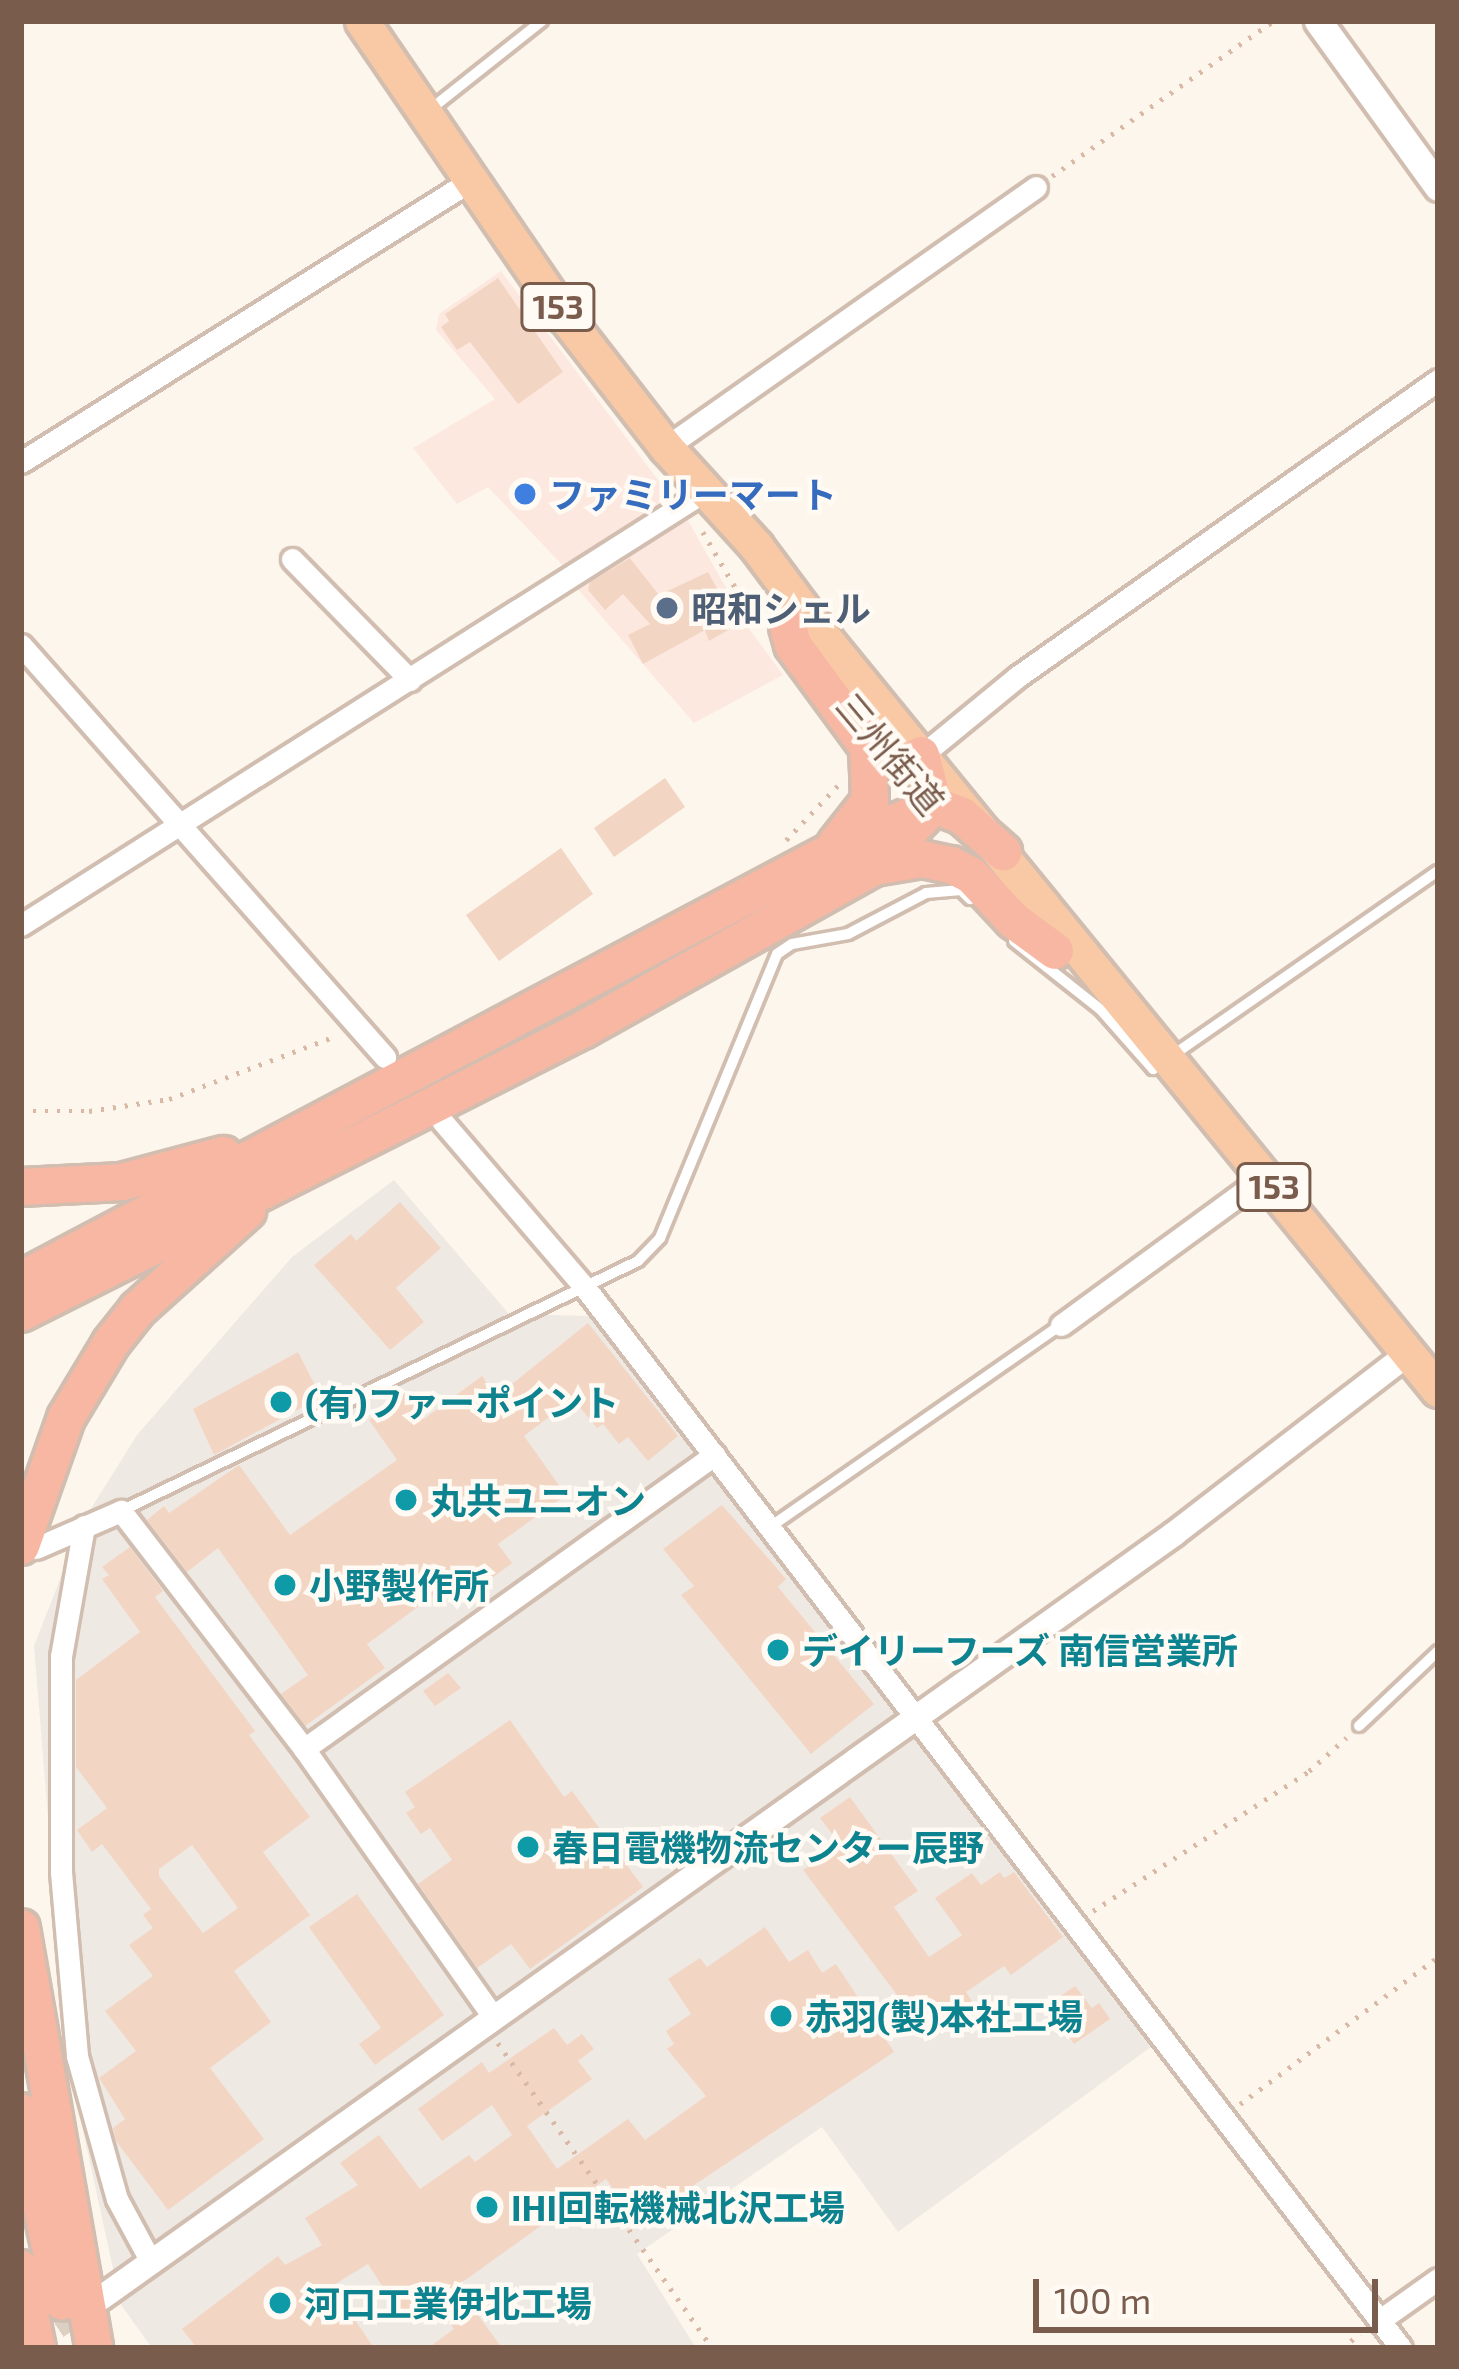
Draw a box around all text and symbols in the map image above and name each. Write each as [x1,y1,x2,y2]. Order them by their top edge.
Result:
road number: 153 [519,280,597,334]
place label: ファミリーマート [549,472,837,516]
marker: ファミリーマート [512,481,538,507]
place label: 昭和シェル [691,586,871,630]
marker: 昭和シェル [654,595,680,621]
street label: 三州街道 [828,684,954,822]
road number: 153 [1235,1160,1313,1214]
place label: (有)ファーポイント [305,1380,619,1424]
marker: (有)ファーポイント [268,1389,294,1415]
place label: 丸共ユニオン [430,1478,646,1522]
marker: 丸共ユニオン [393,1487,419,1513]
place label: 小野製作所 [309,1563,489,1607]
marker: 小野製作所 [272,1572,298,1598]
place label: デイリーフーズ 南信営業所 [802,1628,1242,1672]
marker: デイリーフーズ 南信営業所 [765,1637,791,1663]
place label: 春日電機物流センター辰野 [552,1825,984,1869]
marker: 春日電機物流センター辰野 [515,1834,541,1860]
place label: 赤羽(製)本社工場 [805,1994,1083,2038]
marker: 赤羽(製)本社工場 [768,2003,794,2029]
place label: IHI回転機械北沢工場 [511,2185,845,2229]
marker: IHI回転機械北沢工場 [474,2194,500,2220]
scale bar [1039,2255,1384,2329]
text: 100 m [1054,2278,1151,2321]
place label: 河口工業伊北工場 [304,2281,592,2325]
marker: 河口工業伊北工場 [267,2290,293,2316]

